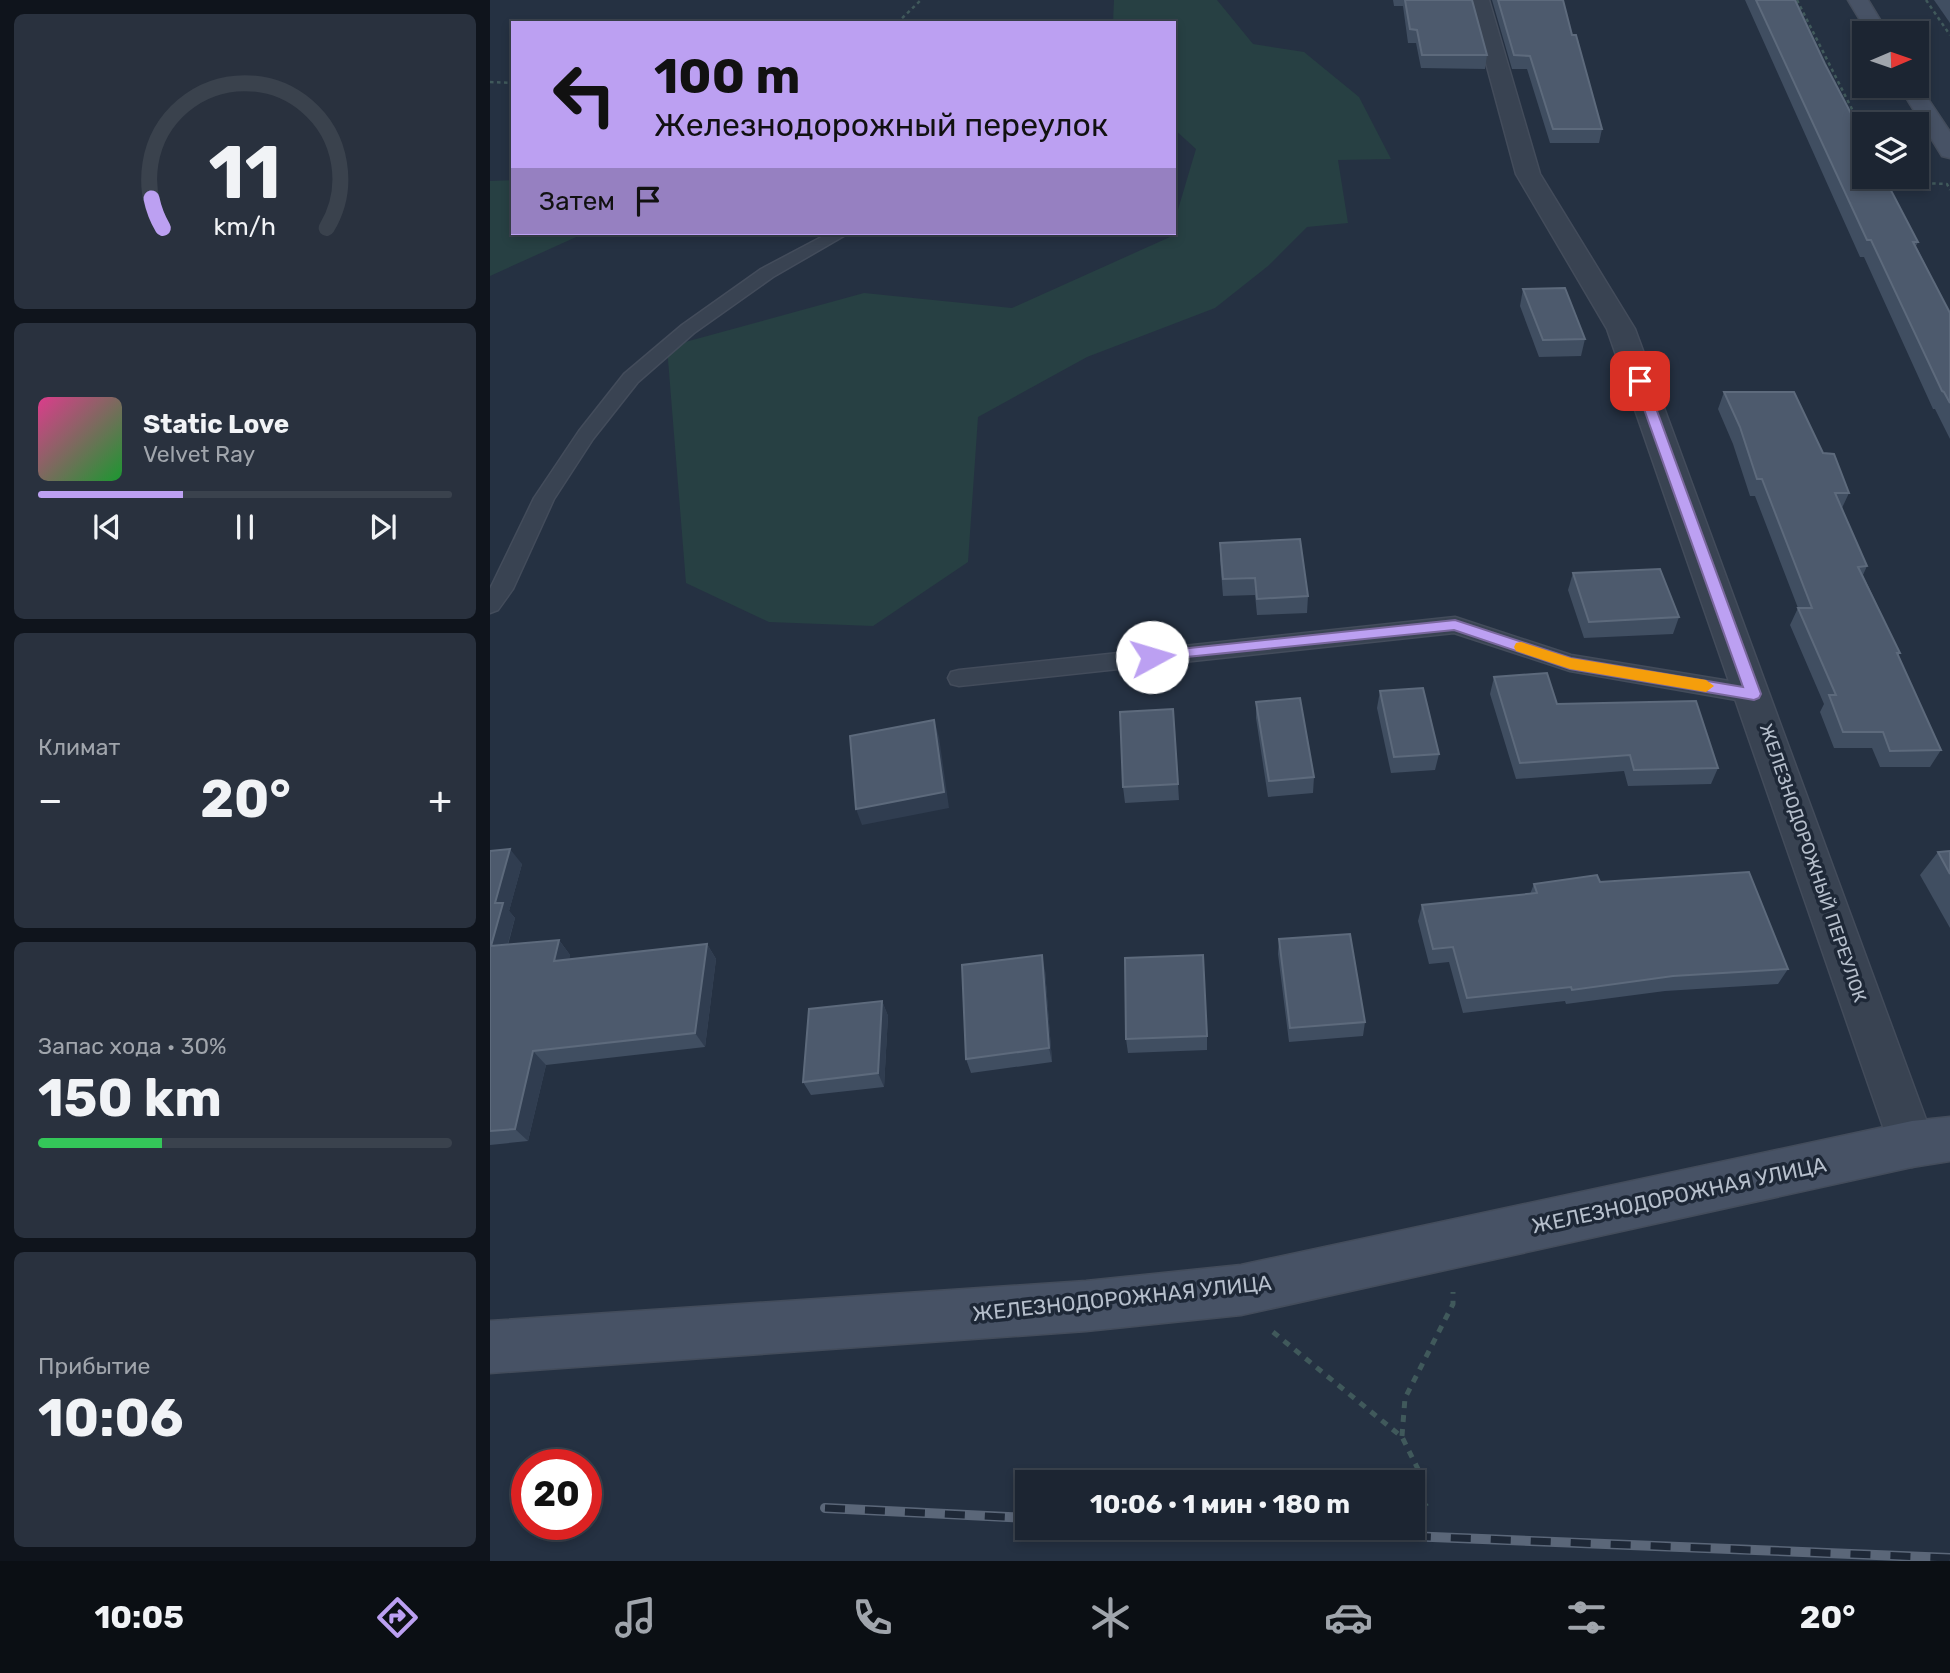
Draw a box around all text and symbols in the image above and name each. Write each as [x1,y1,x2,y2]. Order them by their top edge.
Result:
north arrow [1852,21,1928,98]
map controls [1852,21,1929,189]
text: 100 m [654,47,800,105]
icon: left [539,49,630,140]
text: Железнодорожный переулок [654,106,1108,144]
button: layers [1852,112,1929,189]
text: 11 [209,130,281,216]
icon: arrive [629,182,667,220]
text: Затем [539,186,615,217]
text: km/h [214,212,276,241]
pin [1610,351,1670,411]
icon: arrive [1621,362,1659,400]
text: Static Love [143,409,289,440]
text: Velvet Ray [143,440,255,468]
icon: previous [88,508,126,546]
icon: pause [226,508,264,546]
icon: next [364,508,402,546]
position arrow [1115,620,1189,694]
street label: ЖЕЛЕЗНОДОРОЖНЫЙ ПЕРЕУЛОК [1755,721,1871,1005]
text: Климат [38,733,120,761]
text: 20° [200,768,291,830]
text: − [38,777,63,823]
text: + [428,777,452,823]
text: Запас хода · 30% [38,1032,227,1060]
text: 150 km [38,1067,222,1129]
street label: ЖЕЛЕЗНОДОРОЖНАЯ УЛИЦА [1529,1152,1829,1238]
street label: ЖЕЛЕЗНОДОРОЖНАЯ УЛИЦА [971,1270,1273,1326]
text: Прибытие [38,1352,150,1380]
text: 10:06 [38,1387,184,1449]
speed limit sign: 20 [511,1449,602,1540]
text: 10:06 · 1 мин · 180 m [1090,1489,1350,1520]
icon: directions [373,1593,422,1642]
icon: music [611,1593,660,1642]
icon: phone [848,1593,897,1642]
icon: climate [1086,1593,1135,1642]
icon: car [1324,1593,1373,1642]
icon: filters [1562,1593,1611,1642]
text: 10:05 [94,1598,184,1636]
text: 20° [1800,1598,1856,1636]

